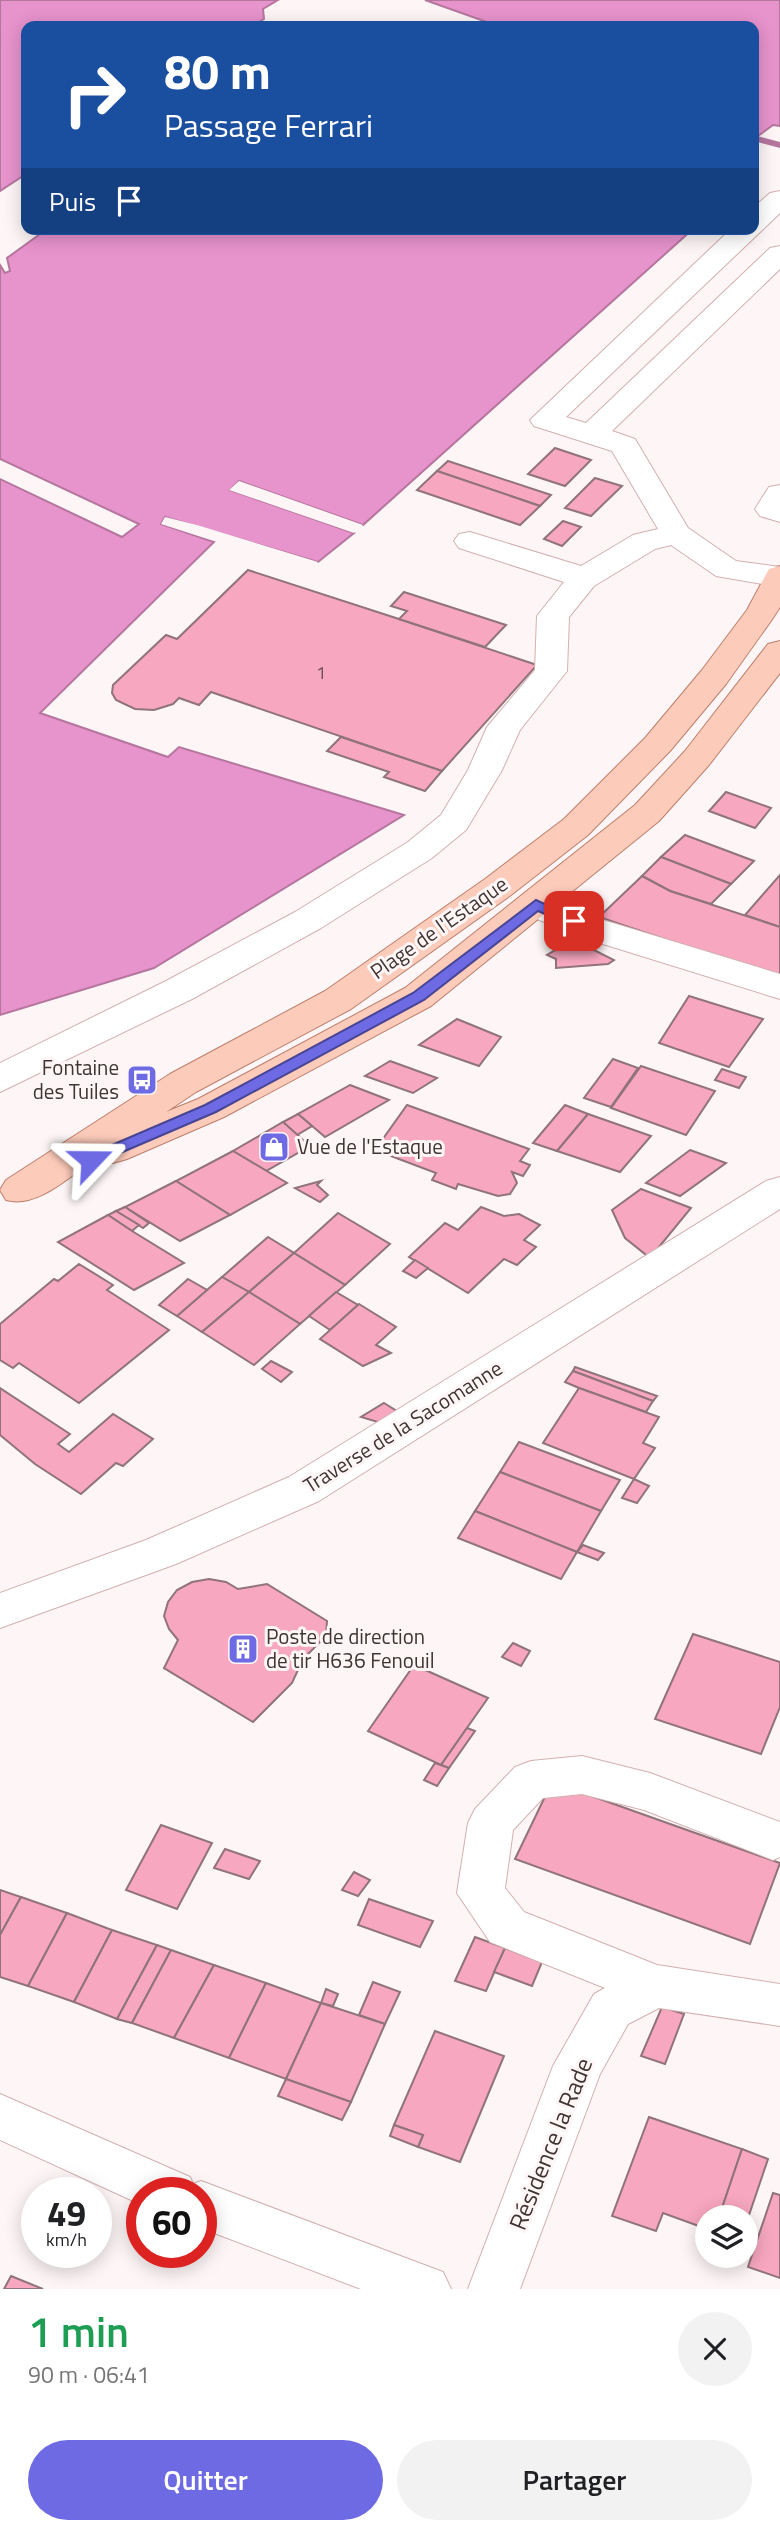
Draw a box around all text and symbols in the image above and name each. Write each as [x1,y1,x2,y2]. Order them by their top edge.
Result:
text: 80 m [164,33,271,108]
icon: right [49,49,140,140]
text: Passage Ferrari [164,101,373,149]
text: Puis [49,182,96,221]
icon: arrive [110,182,148,220]
house number: 1 [316,659,326,686]
street label: Plage de l'Estaque [363,868,514,987]
pin [544,891,604,951]
icon: arrive [555,902,593,940]
place label: Fontaine des Tuiles [33,1051,119,1107]
bus stop icon: Fontaine des Tuiles [125,1063,159,1097]
position arrow [54,1123,128,1197]
shop icon: Vue de l'Estaque [257,1130,291,1164]
place label: Vue de l'Estaque [297,1130,443,1162]
street label: Traverse de la Sacomanne [297,1352,508,1500]
place label: Poste de direction de tir H636 Fenouil [266,1620,435,1676]
building icon: Poste de direction de tir H636 Fenouil [226,1632,260,1666]
street label: Résidence la Rade [499,2052,601,2235]
speed limit sign: 60 [126,2177,217,2268]
text: 49 [47,2186,86,2240]
map controls [695,2205,758,2268]
button: layers [695,2205,758,2268]
text: km/h [46,2226,87,2253]
text: 1 min [28,2299,129,2363]
button: close [678,2312,752,2386]
text: 90 m · 06:41 [28,2357,150,2392]
button: Quitter [28,2440,383,2520]
button: Partager [397,2440,752,2520]

